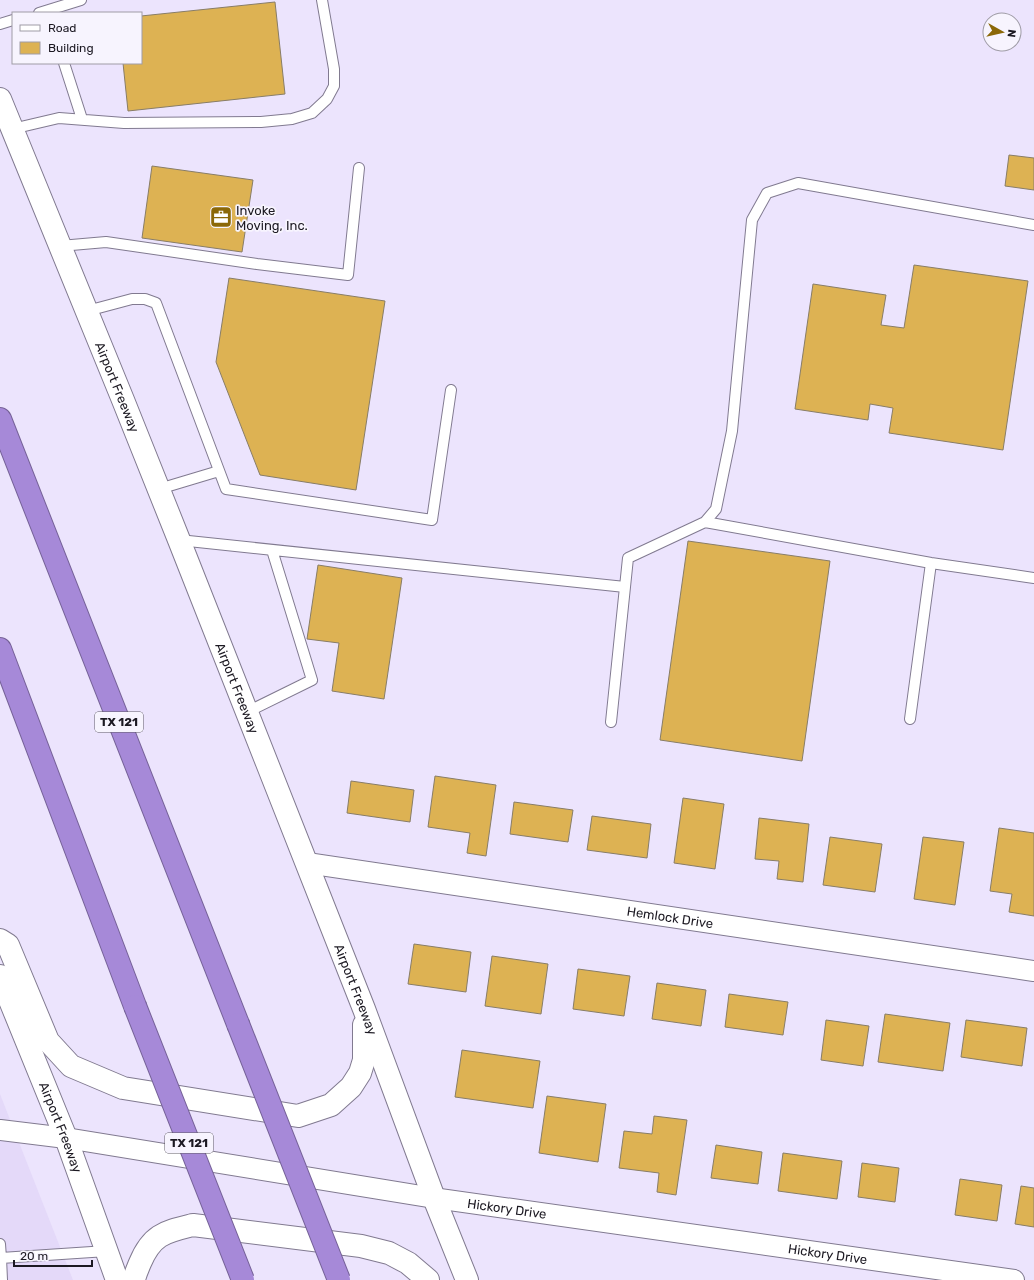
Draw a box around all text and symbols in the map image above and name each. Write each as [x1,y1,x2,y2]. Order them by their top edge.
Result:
legend [12,12,142,64]
north arrow [982,12,1022,52]
text: Road [48,21,76,35]
text: N [1004,28,1018,38]
text: Building [48,41,94,55]
place label: Invoke Moving, Inc. [236,203,308,234]
office icon: Invoke Moving, Inc. [208,204,234,230]
street label: Airport Freeway [92,339,143,434]
street label: Airport Freeway [213,640,262,736]
road number: TX 121 [95,712,143,732]
street label: Hemlock Drive [626,903,714,931]
street label: Airport Freeway [332,942,380,1037]
street label: Airport Freeway [36,1079,85,1175]
road number: TX 121 [165,1133,213,1153]
street label: Hickory Drive [466,1195,547,1221]
street label: Hickory Drive [787,1241,868,1267]
scale bar [14,1242,92,1268]
text: 20 m [20,1249,48,1263]

